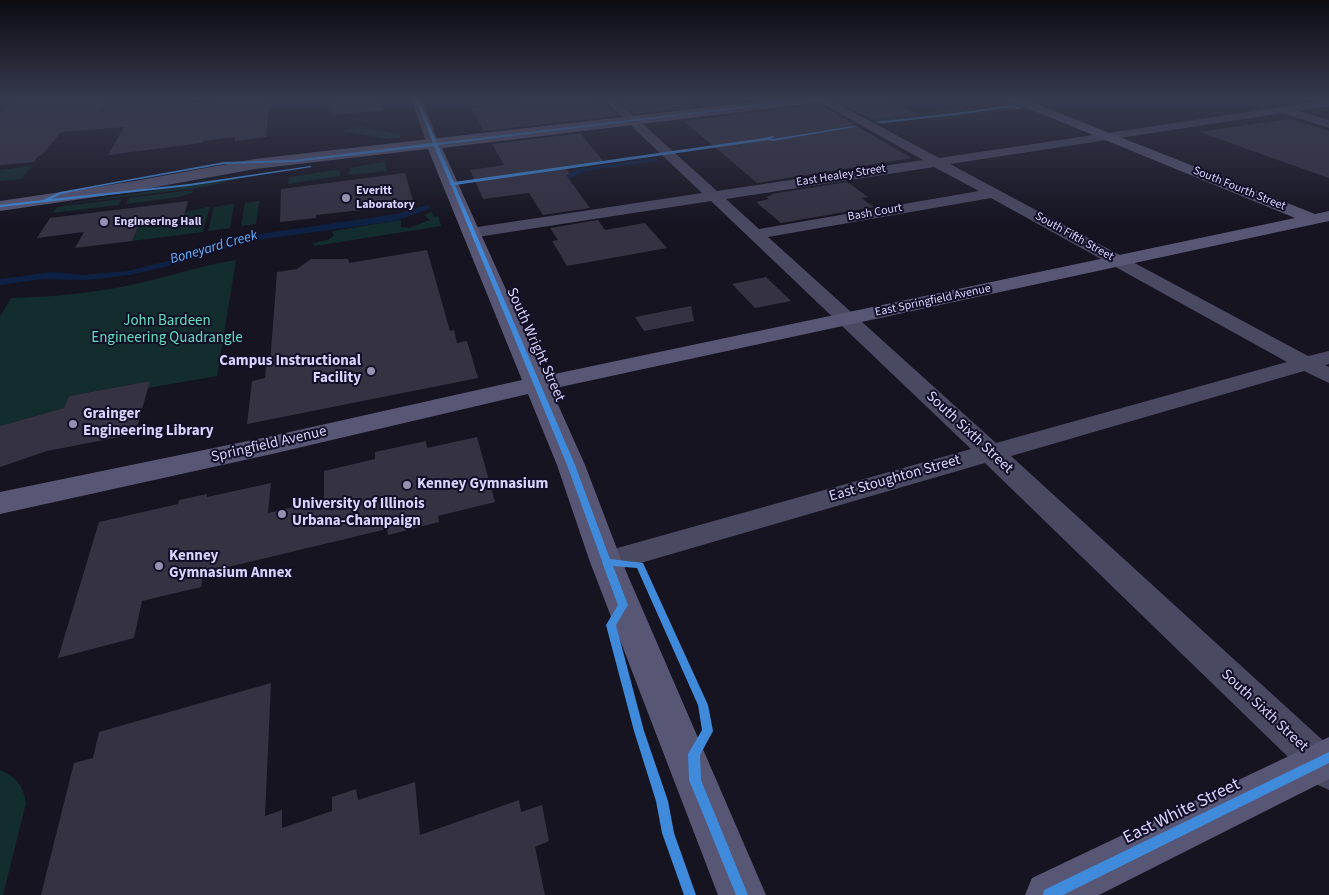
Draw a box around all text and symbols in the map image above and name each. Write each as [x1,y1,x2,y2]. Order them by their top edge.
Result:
street label: East Healey Street [795,162,887,190]
street label: South Fourth Street [1191,164,1287,214]
place label: Everitt Laboratory [356,184,415,212]
marker: Everitt Laboratory [340,192,352,204]
street label: Bash Court [847,201,903,225]
street label: South Fifth Street [1032,210,1116,264]
place label: Engineering Hall [114,215,201,229]
marker: Engineering Hall [98,216,110,228]
water label: Boneyard Creek [168,228,260,268]
street label: East Springfield Avenue [874,282,992,320]
street label: South Wright Street [502,285,568,405]
park label: John Bardeen Engineering Quadrangle [91,313,243,348]
place label: Campus Instructional Facility [219,353,361,388]
marker: Campus Instructional Facility [365,365,377,377]
street label: South Sixth Street [922,388,1016,478]
place label: Grainger Engineering Library [83,406,214,441]
marker: Grainger Engineering Library [67,418,79,430]
street label: Springfield Avenue [210,423,328,467]
street label: East Stoughton Street [827,452,963,506]
place label: Kenney Gymnasium [417,476,548,494]
marker: Kenney Gymnasium [401,479,413,491]
place label: University of Illinois Urbana-Champaign [292,496,425,531]
marker: University of Illinois Urbana-Champaign [276,508,288,520]
place label: Kenney Gymnasium Annex [169,548,292,583]
marker: Kenney Gymnasium Annex [153,560,165,572]
street label: South Sixth Street [1217,666,1311,756]
street label: East White Street [1120,774,1244,850]

